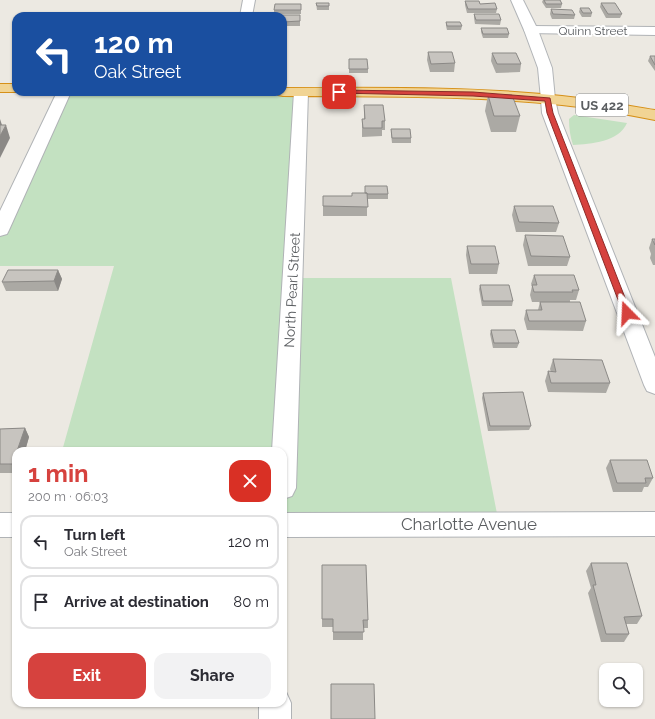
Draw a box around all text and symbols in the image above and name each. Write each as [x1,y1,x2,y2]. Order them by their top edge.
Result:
street label: Quinn Street [558,24,628,38]
text: 120 m [94,27,174,60]
icon: left [28,28,80,80]
text: Oak Street [94,61,181,82]
pin [322,75,356,109]
icon: arrive [328,81,350,103]
road number: US 422 [576,94,628,116]
street label: North Pearl Street [281,232,303,348]
position arrow [606,292,648,334]
text: 1 min [28,459,89,488]
button: close [229,460,271,502]
text: 200 m · 06:03 [28,489,108,504]
street label: Charlotte Avenue [401,514,537,534]
text: Turn left [64,526,125,544]
icon: left [30,531,52,553]
text: 120 m [228,533,269,551]
text: Oak Street [64,544,127,559]
icon: arrive [30,591,52,613]
text: Arrive at destination [64,593,209,611]
text: 80 m [233,593,269,611]
button: Exit [28,653,146,699]
button: Share [154,653,271,699]
map controls [599,663,643,707]
button: search [599,663,643,707]

